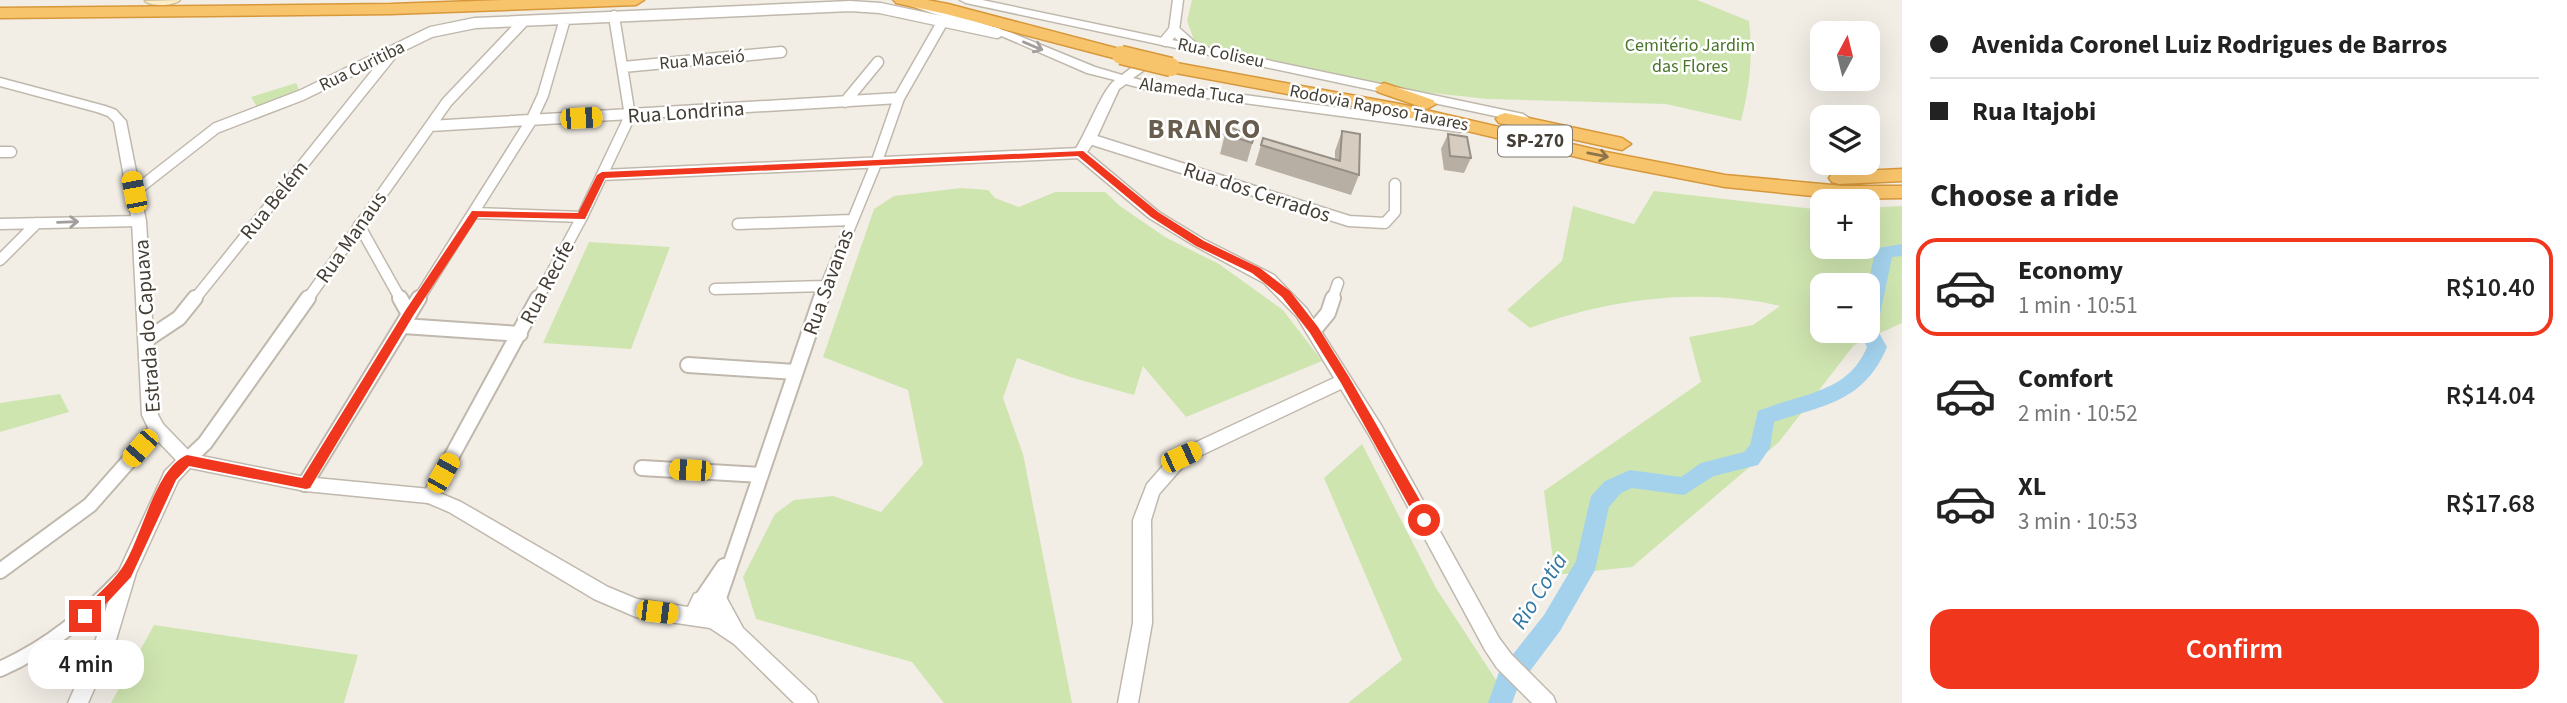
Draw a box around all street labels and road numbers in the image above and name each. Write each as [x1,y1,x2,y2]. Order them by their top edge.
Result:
street label: Rua Coliseu [1175,32,1267,74]
street label: Rua Curitiba [315,34,409,98]
street label: Rua Maceió [658,44,746,76]
street label: Alameda Tuca [1138,71,1246,111]
street label: Rodovia Raposo Tavares [1287,78,1471,138]
street label: Rua Londrina [627,93,745,131]
road number: SP-270 [1498,125,1572,156]
street label: Rua Belém [233,154,315,246]
street label: Rua dos Cerrados [1180,154,1335,230]
street label: Rua Manaus [308,185,394,289]
street label: Rua Savanas [795,225,861,339]
street label: Rua Recife [512,235,582,329]
street label: Estrada do Capuava [126,238,168,414]

